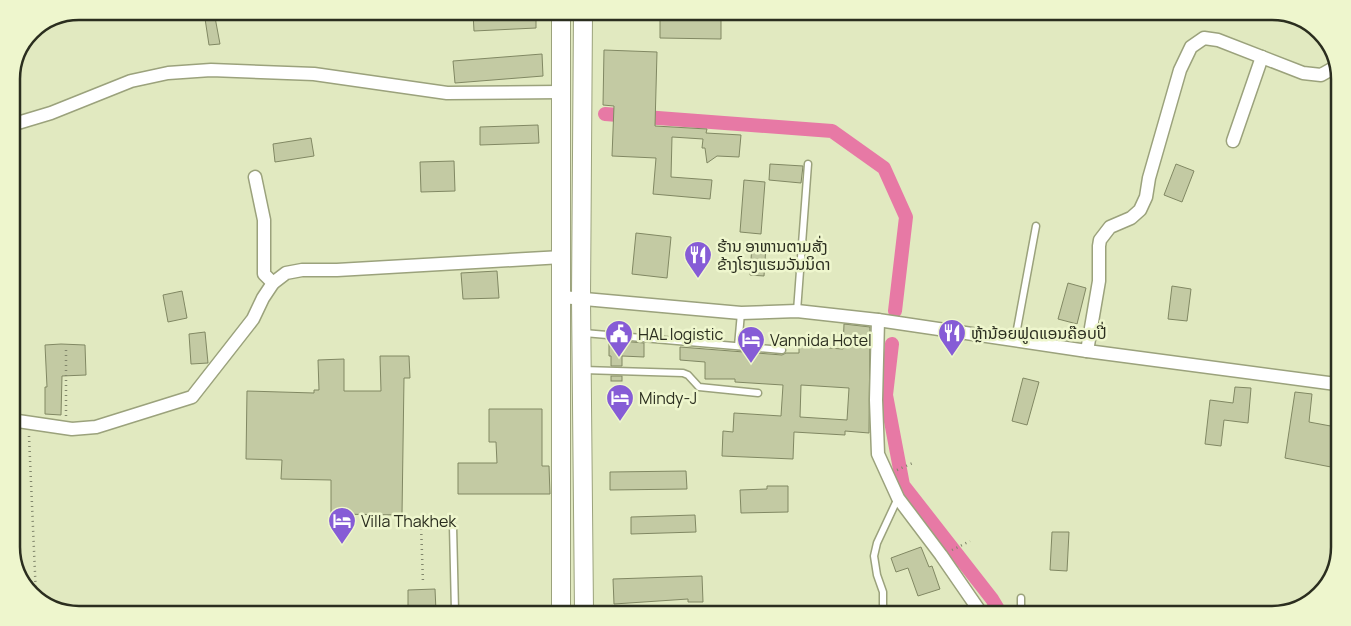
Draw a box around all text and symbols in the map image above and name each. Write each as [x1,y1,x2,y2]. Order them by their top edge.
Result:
place label: ຮ້ານ ອາຫານຕາມສັ່ງ ຂ້າງໂຮງແຮມວັນນິດາ [717,235,830,275]
restaurant icon: ຮ້ານ ອາຫານຕາມສັ່ງ ຂ້າງໂຮງແຮມວັນນິດາ [683,240,713,279]
restaurant icon: ຫຼ້ານ້ອຍຟູດແອນຄ໊ອບປີ່ [937,318,967,357]
public building icon: HAL logistic [604,319,634,358]
place label: ຫຼ້ານ້ອຍຟູດແອນຄ໊ອບປີ່ [971,321,1107,344]
place label: HAL logistic [638,323,724,345]
hotel icon: Vannida Hotel [736,325,766,364]
place label: Vannida Hotel [770,329,872,351]
hotel icon: Mindy-J [605,383,635,422]
place label: Mindy-J [639,387,697,409]
hotel icon: Villa Thakhek [327,506,357,545]
place label: Villa Thakhek [361,510,457,532]

